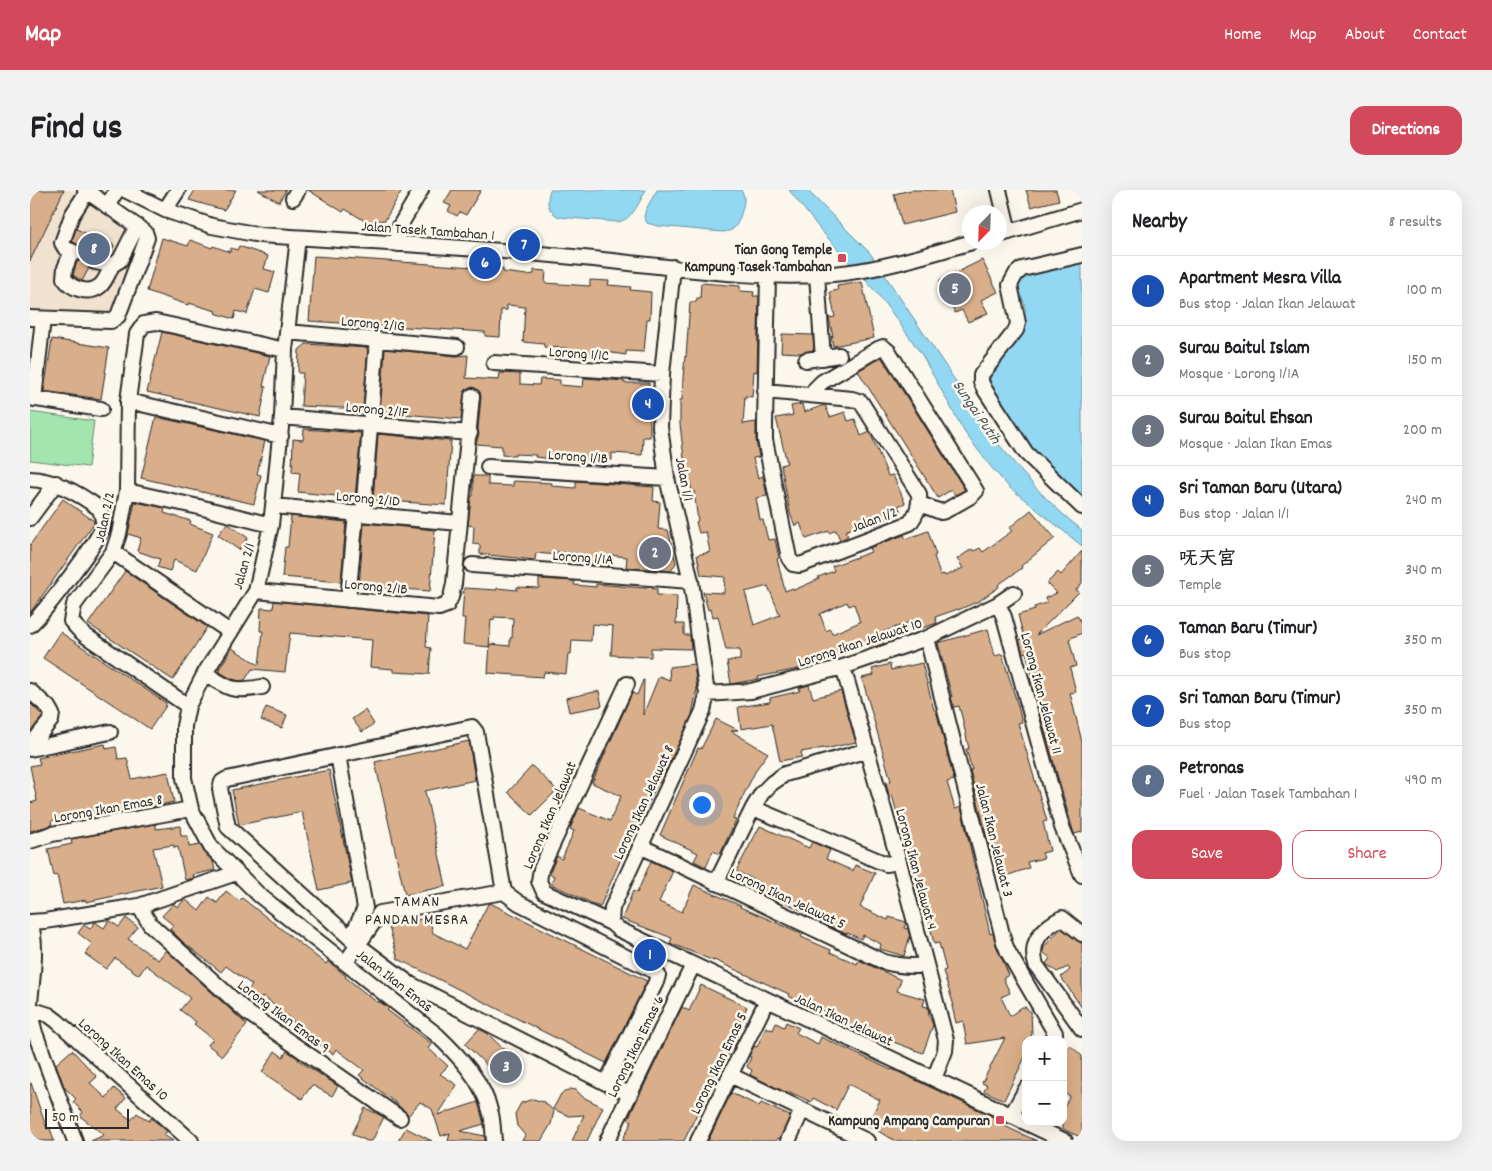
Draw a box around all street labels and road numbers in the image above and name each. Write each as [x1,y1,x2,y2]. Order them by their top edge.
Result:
street label: Jalan Tasek Tambahan 1 [361,216,495,248]
street label: Lorong 2/1G [340,311,406,339]
street label: Lorong 1/1C [548,342,610,368]
street label: Lorong 2/1F [345,397,409,425]
street label: Lorong 1/1B [547,445,609,471]
street label: Jalan 1/1 [668,456,698,503]
street label: Lorong 2/1D [335,486,401,514]
street label: Jalan 2/2 [90,490,122,545]
street label: Jalan 1/2 [849,502,901,540]
street label: Jalan 2/1 [228,541,262,592]
street label: Lorong 1/1A [552,546,614,572]
street label: Lorong 2/1B [343,574,408,602]
street label: Lorong Ikan Jelawat 10 [795,613,926,674]
street label: Lorong Ikan Jelawat 11 [1013,630,1067,757]
street label: Lorong Ikan Jelawat 8 [609,742,681,864]
street label: Lorong Ikan Jelawat [518,758,584,873]
street label: Jalan Ikan Jelawat 3 [968,781,1018,900]
street label: Lorong Ikan Emas 8 [52,790,164,830]
street label: Lorong Ikan Jelawat 4 [888,806,942,933]
street label: Lorong Ikan Jelawat 5 [726,863,849,936]
street label: Jalan Ikan Emas [351,945,437,1019]
street label: Lorong Ikan Emas 9 [232,975,334,1060]
street label: Jalan Ikan Jelawat [790,988,897,1053]
street label: Lorong Ikan Emas 6 [602,992,671,1102]
street label: Lorong Ikan Emas 5 [686,1009,754,1119]
street label: Lorong Ikan Emas 10 [72,1014,173,1107]

